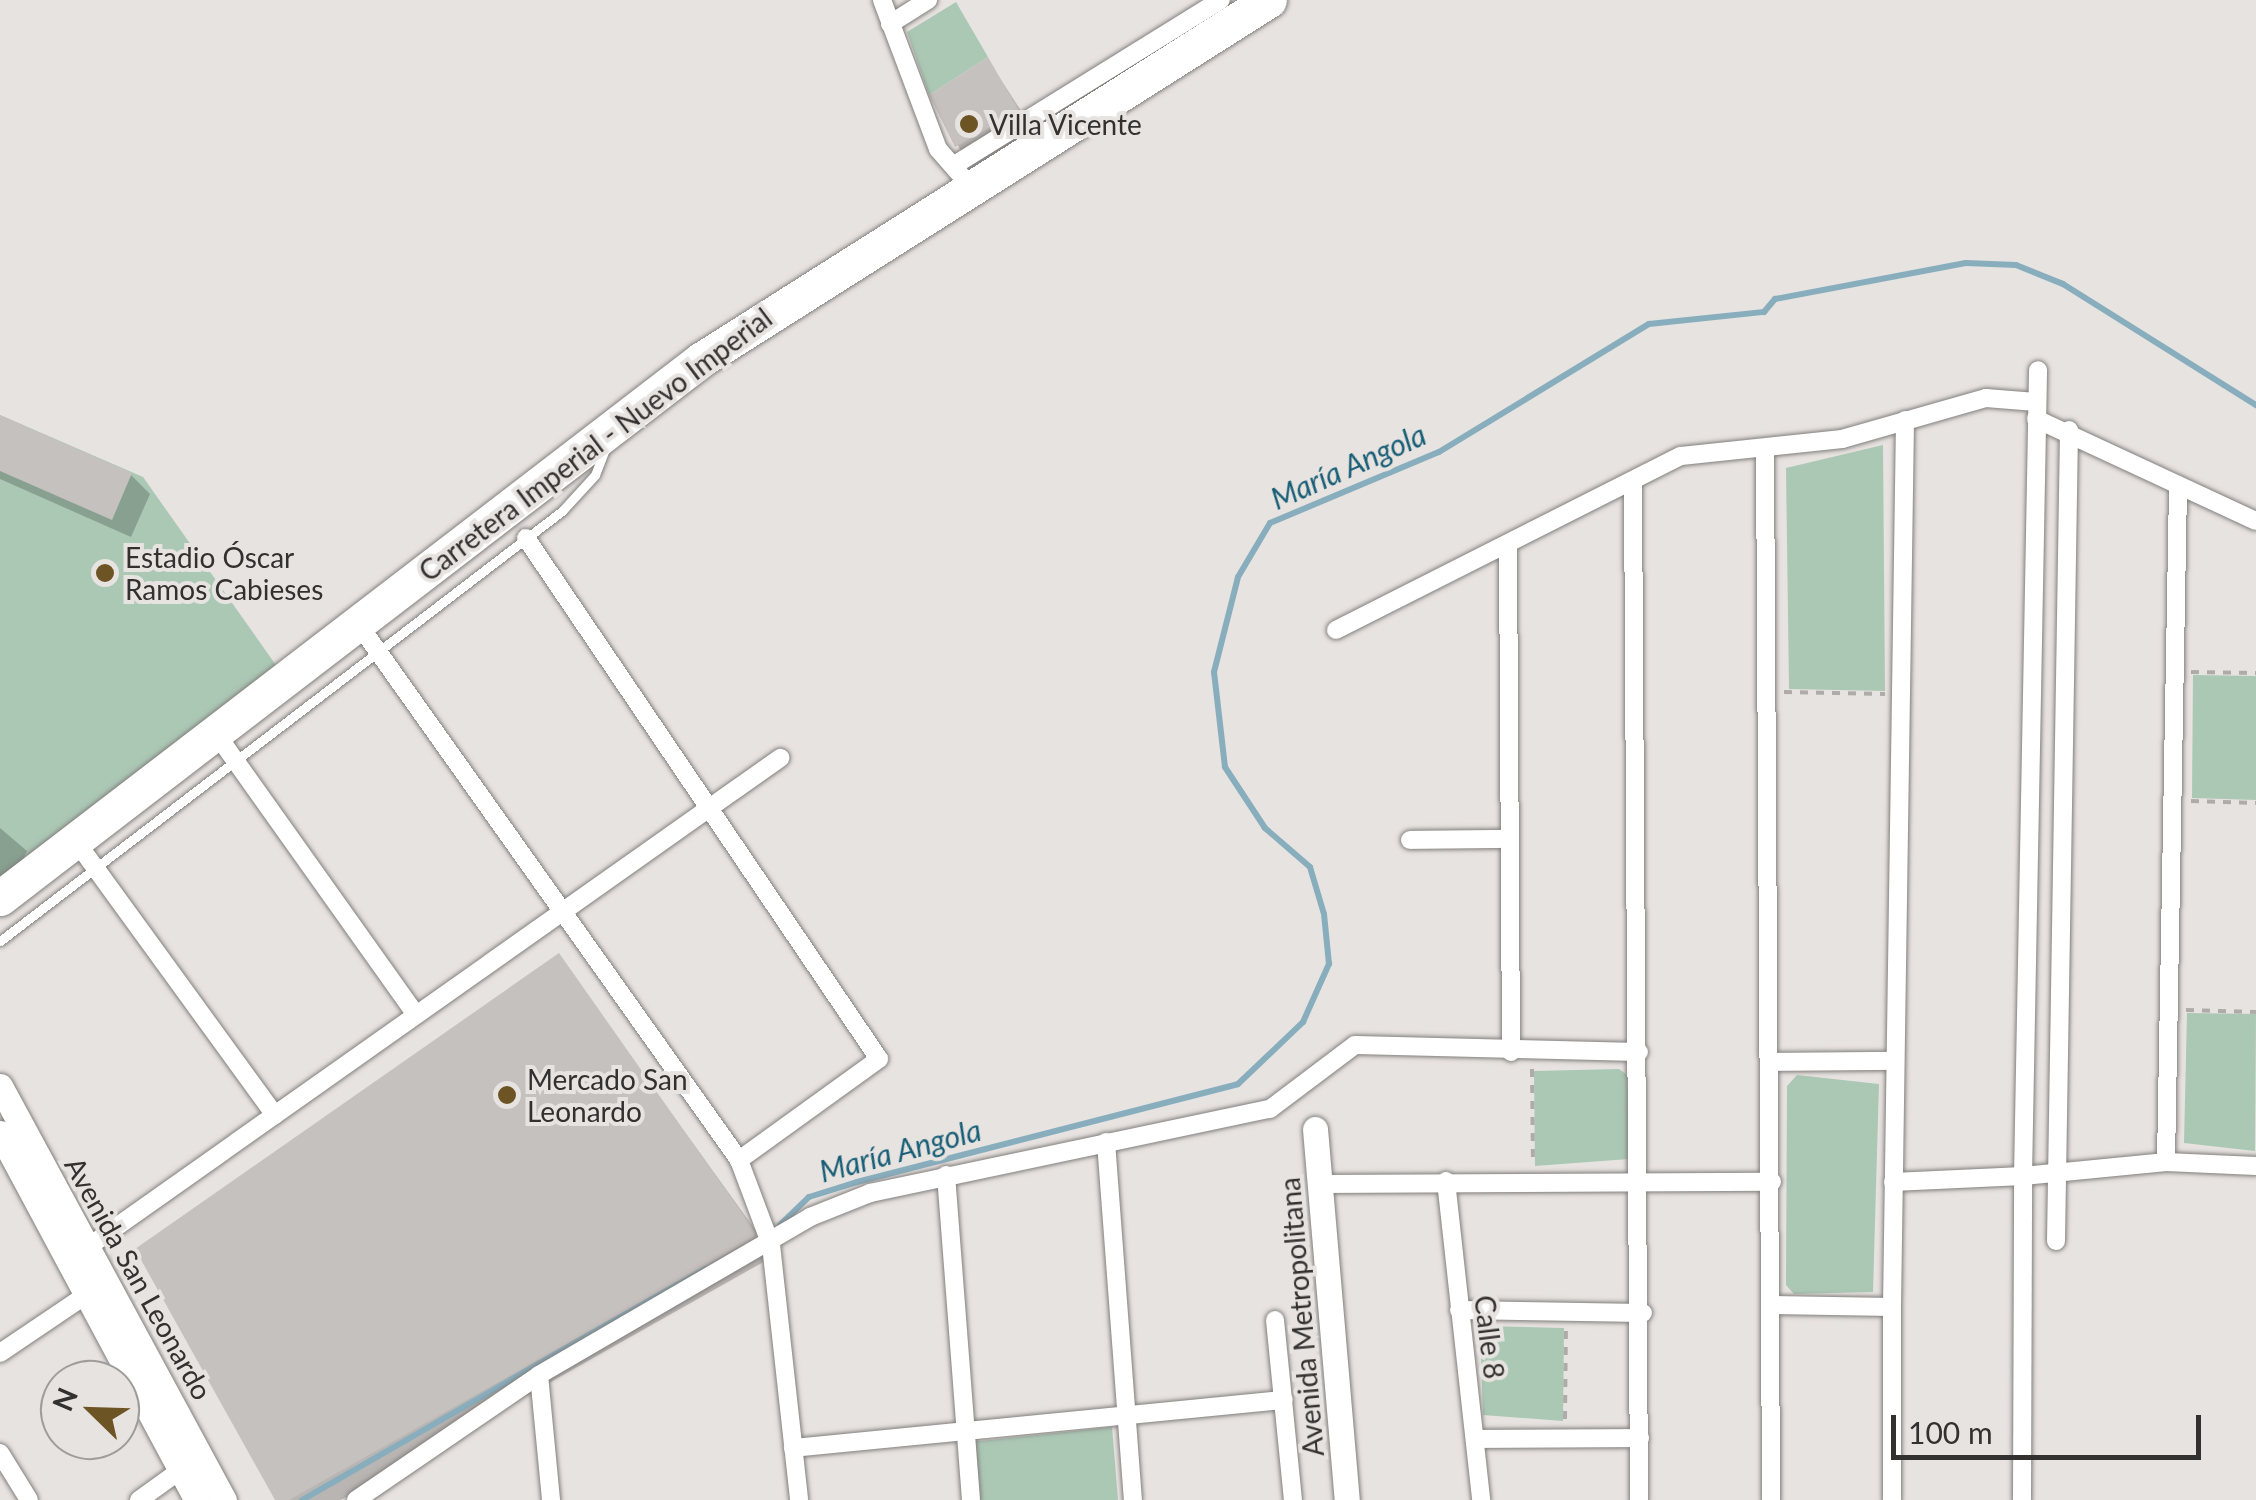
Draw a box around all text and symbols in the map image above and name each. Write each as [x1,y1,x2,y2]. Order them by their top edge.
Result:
place label: Villa Vicente [989,107,1143,141]
marker: Villa Vicente [958,113,980,135]
street label: Carretera Imperial - Nuevo Imperial [412,300,778,588]
water label: María Angola [1264,416,1432,516]
place label: Estadio Óscar Ramos Cabieses [125,540,323,606]
marker: Estadio Óscar Ramos Cabieses [94,562,116,584]
place label: Mercado San Leonardo [527,1062,688,1128]
marker: Mercado San Leonardo [496,1084,518,1106]
water label: María Angola [815,1111,985,1189]
street label: Avenida San Leonardo [58,1151,220,1405]
street label: Avenida Metropolitana [1272,1176,1330,1458]
street label: Calle 8 [1468,1293,1512,1381]
north arrow [40,1360,140,1460]
text: N [44,1382,84,1416]
scale bar [1896,1395,2206,1457]
text: 100 m [1908,1414,1993,1450]

